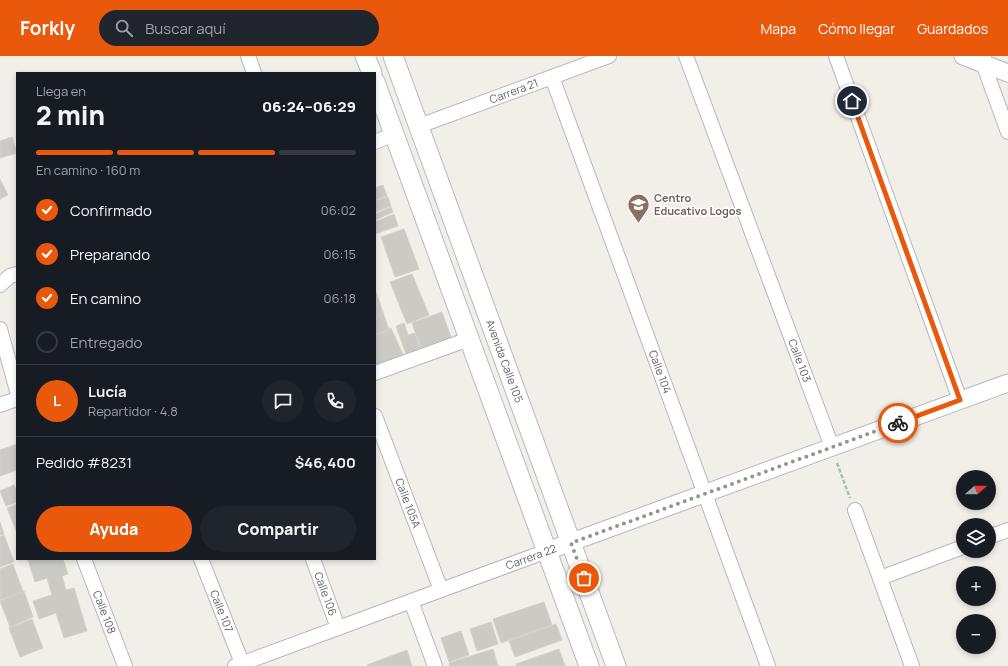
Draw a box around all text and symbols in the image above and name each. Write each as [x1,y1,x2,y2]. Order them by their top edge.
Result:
search box [99,10,379,46]
text: Forkly [20,15,75,41]
icon: search [113,17,135,39]
text: Buscar aquí [145,18,226,39]
text: Mapa [761,19,796,38]
text: Cómo llegar [818,19,895,38]
text: Guardados [917,19,988,38]
street label: Carrera 21 [487,75,540,106]
text: Llega en [36,82,86,100]
pin [835,84,869,118]
icon: home [841,90,863,112]
text: 06:24–06:29 [262,96,356,117]
text: 2 min [36,97,105,133]
text: En camino · 160 m [36,161,140,179]
place label: Centro Educativo Logos [654,190,741,218]
school or university icon: Centro Educativo Logos [626,191,652,224]
icon: check [36,199,58,221]
text: Confirmado [70,200,152,221]
text: 06:02 [321,201,356,219]
icon: check [36,243,58,265]
text: Preparando [70,244,150,265]
text: 06:15 [324,245,356,263]
icon: check [36,287,58,309]
text: En camino [70,288,141,309]
text: 06:18 [323,289,356,307]
street label: Avenida Calle 105 [483,317,527,405]
text: Entregado [70,332,142,353]
street label: Calle 103 [785,337,815,384]
street label: Calle 104 [646,348,675,395]
button: chat [262,380,304,422]
button: phone [314,380,356,422]
text: Lucía [88,381,127,402]
text: L [53,390,61,411]
text: Repartidor · 4.8 [88,402,178,420]
courier [878,403,918,443]
icon: bike [887,412,909,434]
text: Pedido #8231 [36,452,132,473]
text: $46,400 [295,452,356,473]
north arrow [956,470,996,510]
map controls [956,470,996,654]
street label: Calle 105A [392,476,425,530]
button: Ayuda [36,506,192,552]
button: Compartir [200,506,356,552]
button: layers [956,518,996,558]
street label: Carrera 22 [503,540,558,573]
pin [567,561,601,595]
button: + [956,566,996,606]
icon: bag [573,567,595,589]
street label: Calle 106 [311,570,341,618]
street label: Calle 108 [90,588,120,636]
street label: Calle 107 [207,588,237,634]
button: − [956,614,996,654]

